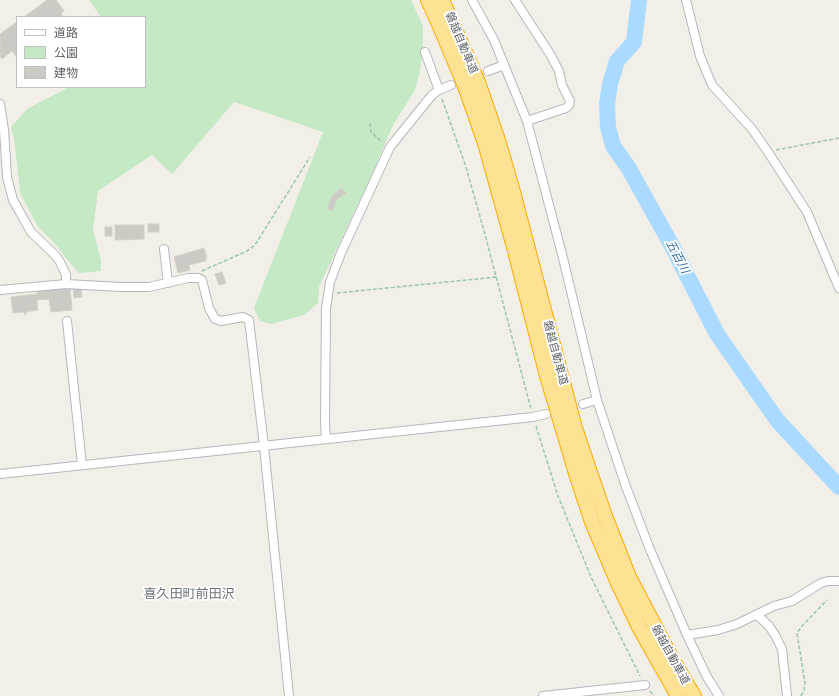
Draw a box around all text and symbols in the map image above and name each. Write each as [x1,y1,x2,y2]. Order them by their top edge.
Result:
street label: 磐越自動車道 [442,10,480,76]
legend [16,16,146,88]
text: 道路 [54,26,78,41]
text: 公園 [54,46,78,61]
text: 建物 [54,66,78,81]
water label: 五百川 [662,238,692,276]
street label: 磐越自動車道 [540,319,570,387]
district label: 喜久田町前田沢 [144,587,234,603]
street label: 磐越自動車道 [648,623,692,687]

